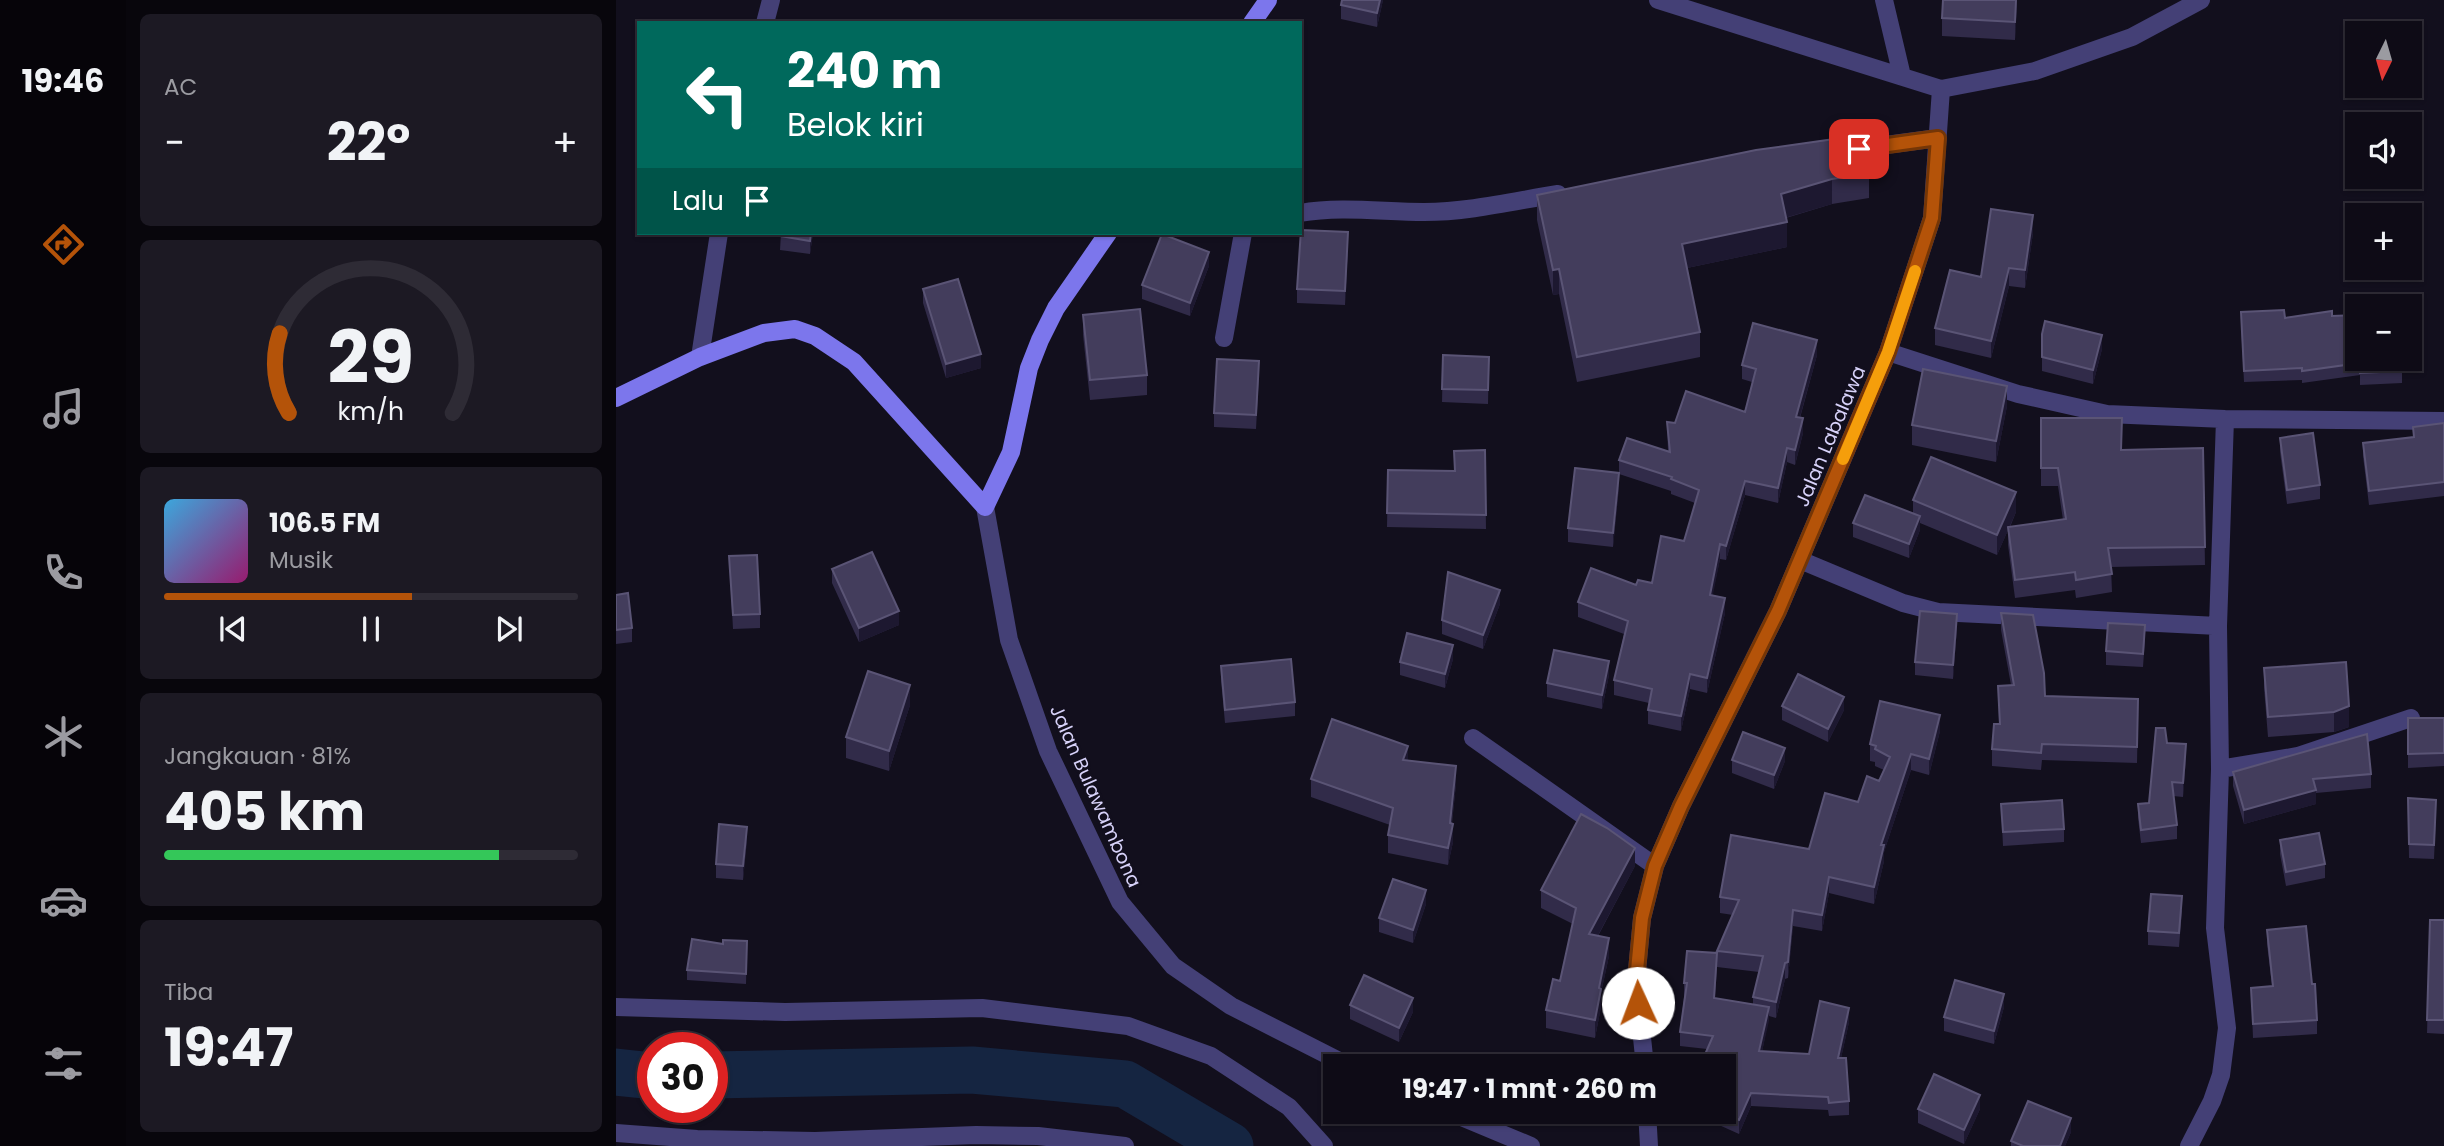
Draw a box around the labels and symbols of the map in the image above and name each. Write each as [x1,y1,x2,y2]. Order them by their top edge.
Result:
north arrow [2345,21,2422,98]
pin [1829,119,1889,179]
street label: Jalan Labalawa [1789,362,1872,511]
street label: Jalan Bulawambona [1043,701,1148,892]
position arrow [1601,966,1675,1040]
speed limit sign: 30 [637,1032,728,1123]

